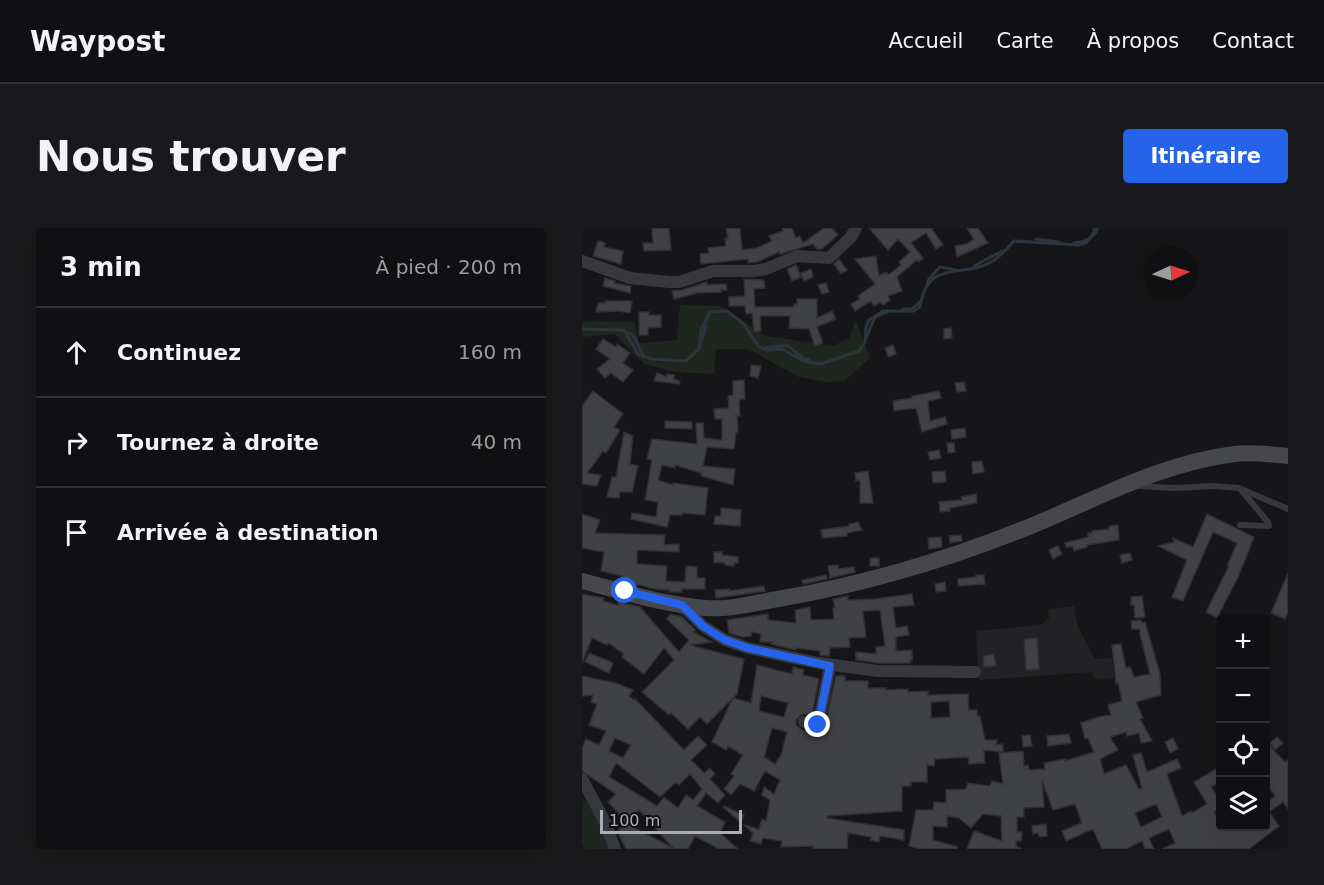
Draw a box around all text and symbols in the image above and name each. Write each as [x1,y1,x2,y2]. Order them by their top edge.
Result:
text: Waypost [30,25,166,58]
text: Accueil [888,29,963,53]
text: Carte [996,29,1054,53]
text: À propos [1087,29,1179,53]
text: Contact [1212,29,1294,53]
button: Itinéraire [1123,129,1288,183]
text: Nous trouver [36,132,346,181]
north arrow [1144,246,1198,300]
text: 3 min [60,252,142,282]
text: À pied · 200 m [376,255,522,279]
icon: ahead [60,336,93,369]
text: Continuez [117,340,241,365]
text: 160 m [458,340,522,364]
icon: right [60,426,93,459]
text: Tournez à droite [117,430,319,455]
text: 40 m [471,430,522,454]
icon: arrive [60,516,93,549]
text: Arrivée à destination [117,520,379,545]
route start [611,577,637,603]
map controls [1216,615,1270,831]
button: + [1216,615,1270,669]
button: − [1216,669,1270,723]
route end [804,711,830,737]
button: locate [1216,723,1270,777]
button: layers [1216,777,1270,831]
scale bar [600,807,742,834]
text: 100 m [609,811,660,830]

